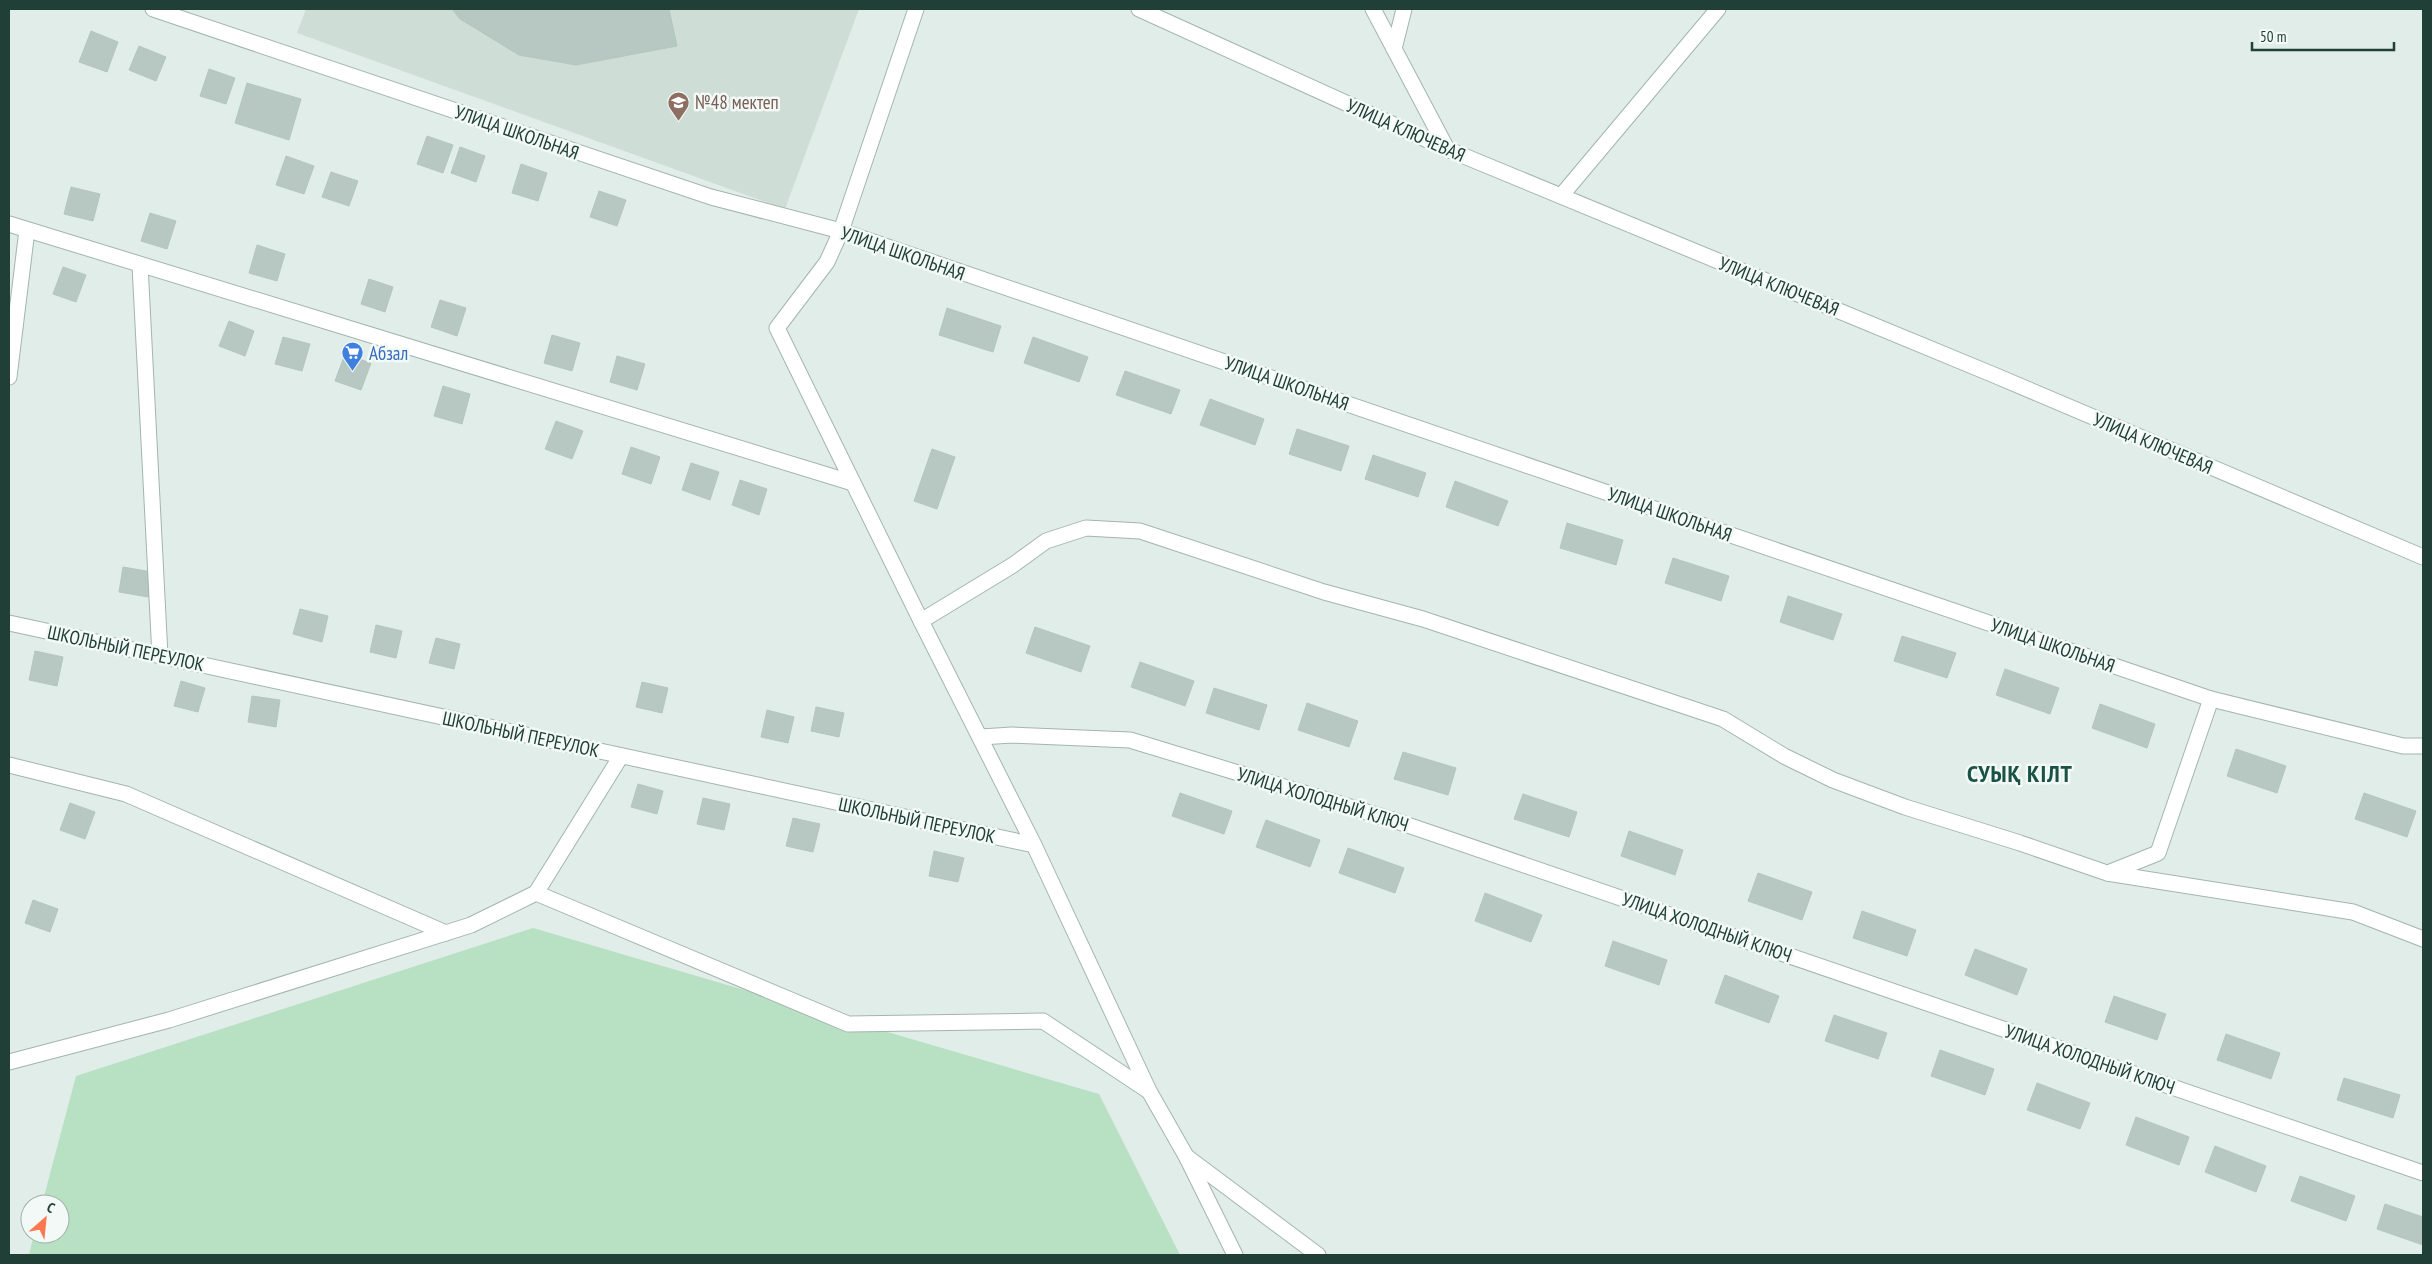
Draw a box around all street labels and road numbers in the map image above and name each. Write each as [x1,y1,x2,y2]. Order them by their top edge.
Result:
street label: УЛИЦА КЛЮЧЕВАЯ [1343,93,1469,167]
street label: УЛИЦА ШКОЛЬНАЯ [452,100,582,164]
street label: УЛИЦА ШКОЛЬНАЯ [838,221,968,285]
street label: УЛИЦА КЛЮЧЕВАЯ [1715,251,1843,321]
street label: УЛИЦА ШКОЛЬНАЯ [1222,351,1352,415]
street label: УЛИЦА КЛЮЧЕВАЯ [2090,407,2216,479]
street label: УЛИЦА ШКОЛЬНАЯ [1605,482,1735,546]
street label: УЛИЦА ШКОЛЬНАЯ [1988,613,2118,677]
street label: ШКОЛЬНЫЙ ПЕРЕУЛОК [45,620,207,676]
street label: ШКОЛЬНЫЙ ПЕРЕУЛОК [440,706,602,762]
street label: УЛИЦА ХОЛОДНЫЙ КЛЮЧ [1234,761,1412,837]
street label: ШКОЛЬНЫЙ ПЕРЕУЛОК [836,792,998,848]
street label: УЛИЦА ХОЛОДНЫЙ КЛЮЧ [1619,887,1795,967]
street label: УЛИЦА ХОЛОДНЫЙ КЛЮЧ [2002,1019,2178,1099]

